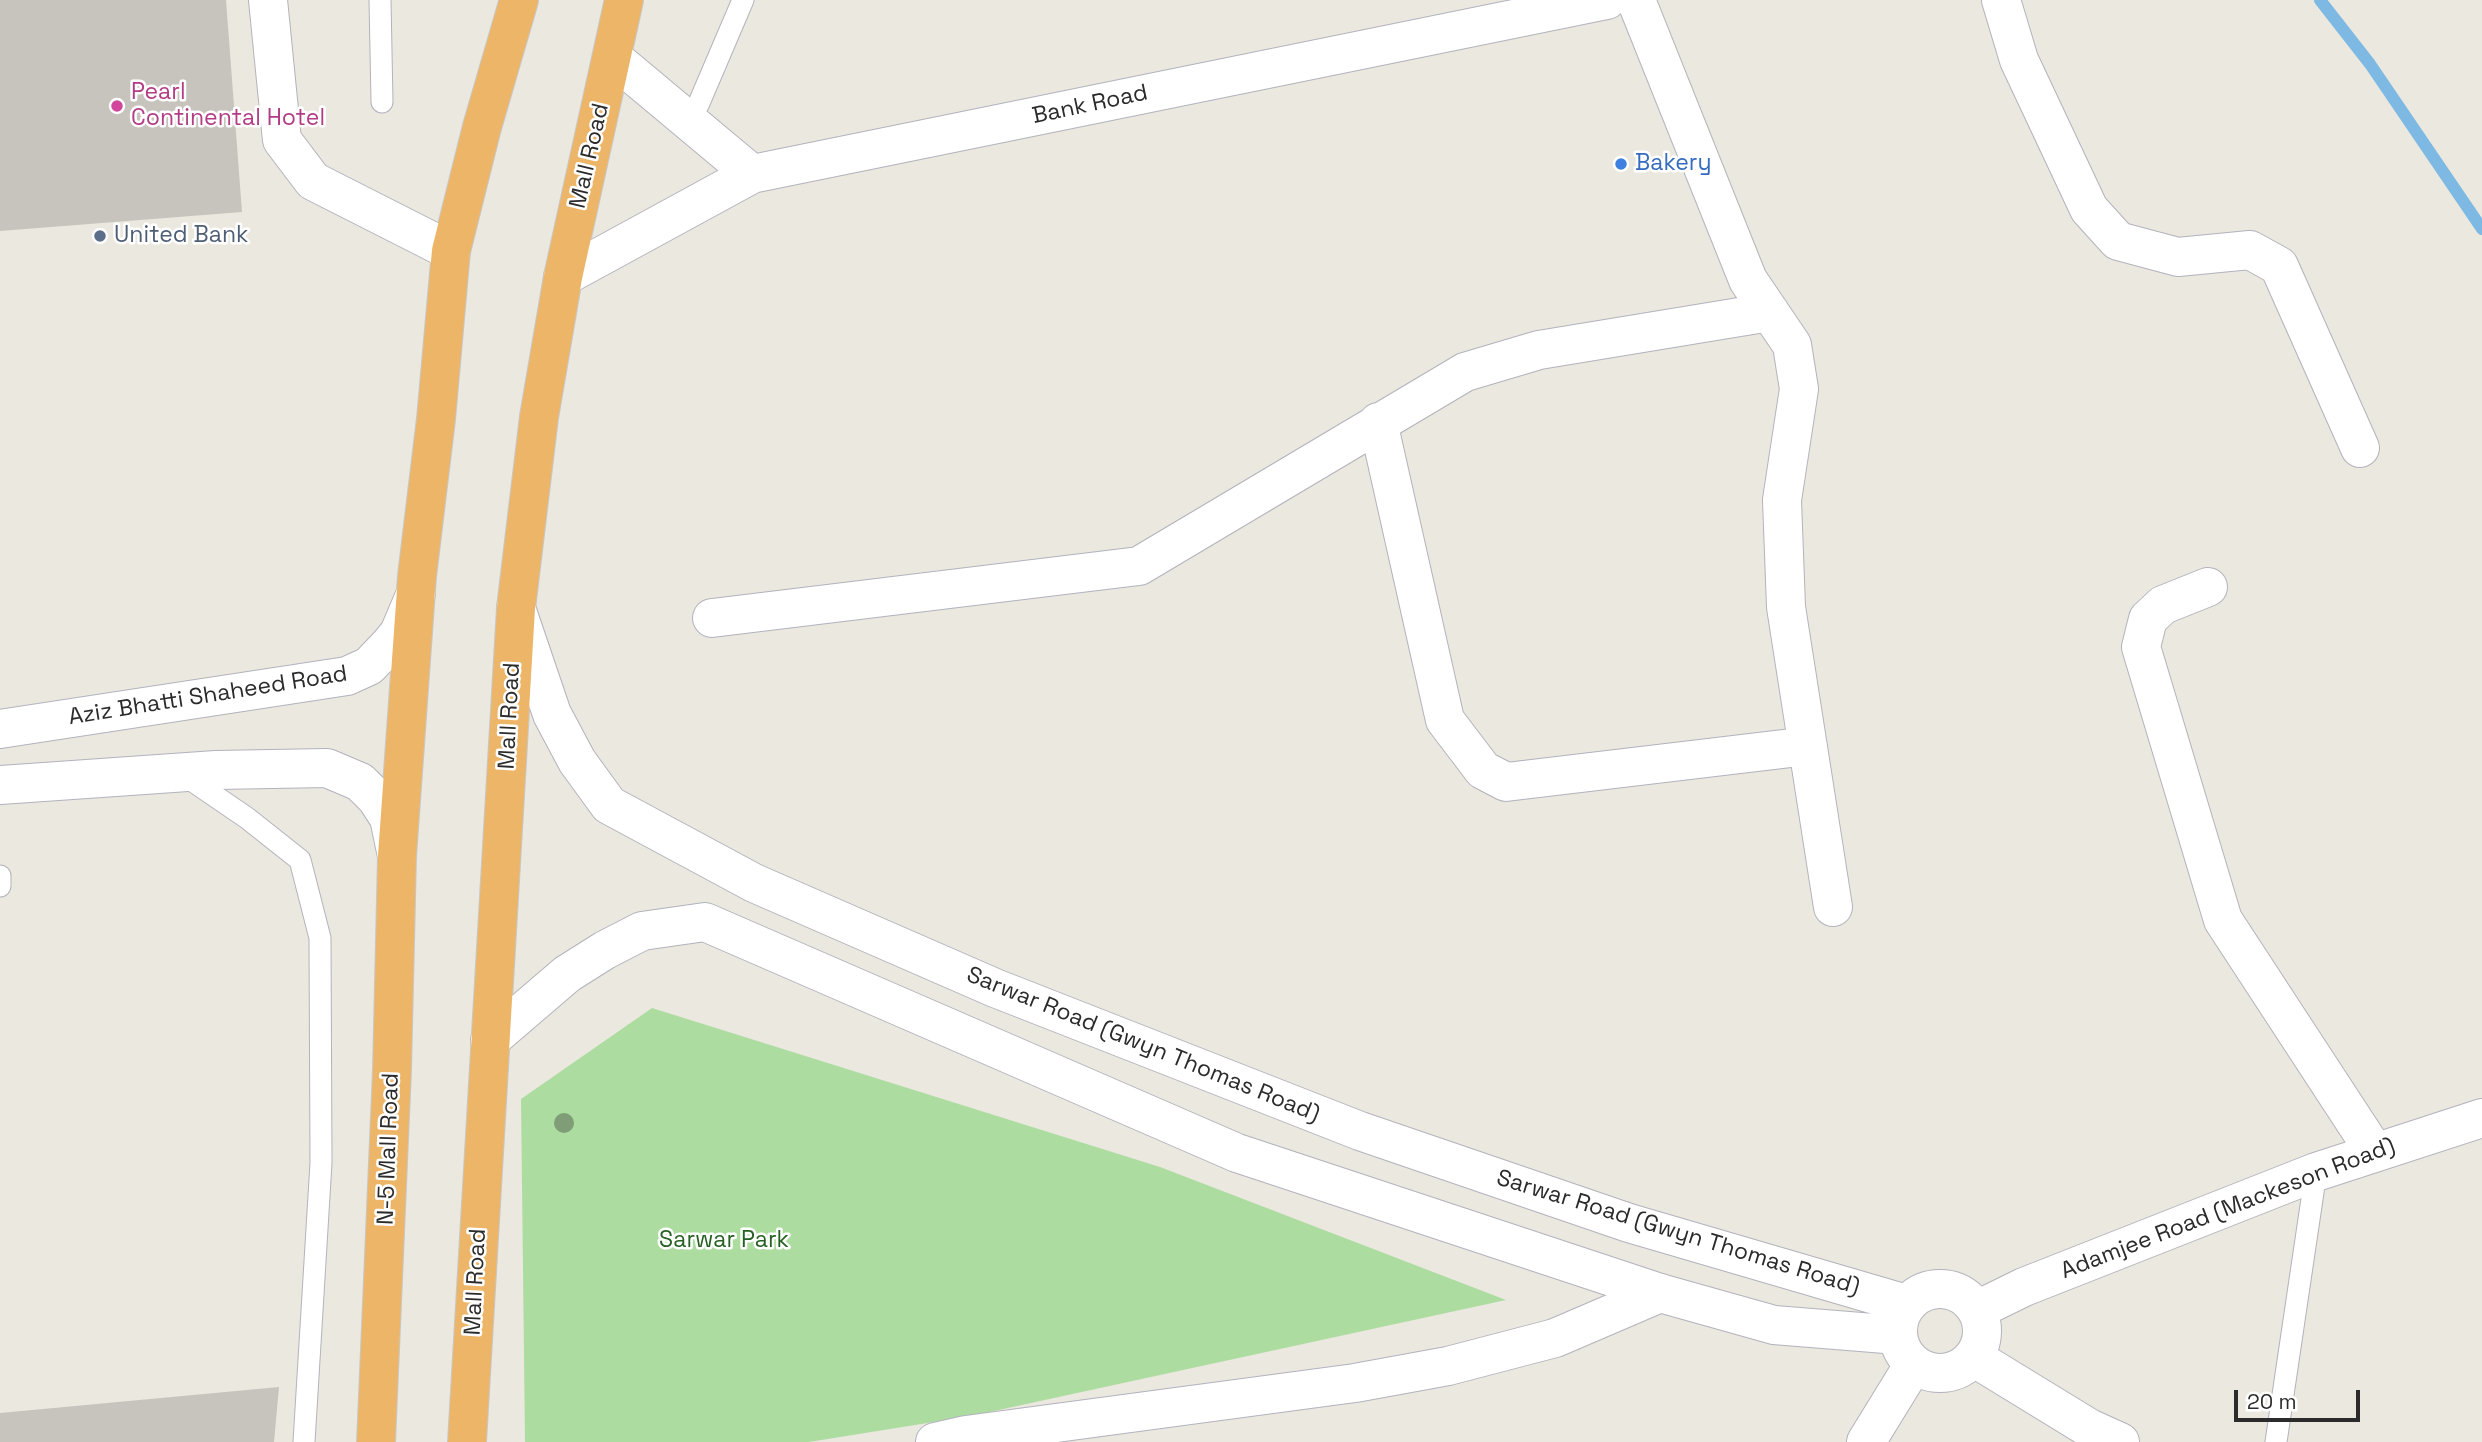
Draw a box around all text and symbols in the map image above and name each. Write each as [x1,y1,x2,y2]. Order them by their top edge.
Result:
place label: Pearl Continental Hotel [131,79,325,133]
street label: Bank Road [1030,79,1150,131]
marker: Pearl Continental Hotel [109,98,125,114]
street label: Mall Road [565,101,615,211]
place label: Bakery [1635,150,1712,178]
marker: Bakery [1613,156,1629,172]
place label: United Bank [114,222,248,250]
marker: United Bank [92,228,108,244]
street label: Aziz Bhatti Shaheed Road [67,660,349,732]
street label: Mall Road [493,662,527,770]
street label: Sarwar Road (Gwyn Thomas Road) [962,961,1324,1129]
street label: N-5 Mall Road [373,1072,405,1226]
street label: Adamjee Road (Mackeson Road) [2057,1132,2399,1286]
street label: Sarwar Road (Gwyn Thomas Road) [1493,1164,1863,1302]
park label: Sarwar Park [659,1227,789,1255]
street label: Mall Road [459,1228,493,1336]
scale bar [2237,1376,2363,1420]
text: 20 m [2247,1388,2297,1415]

